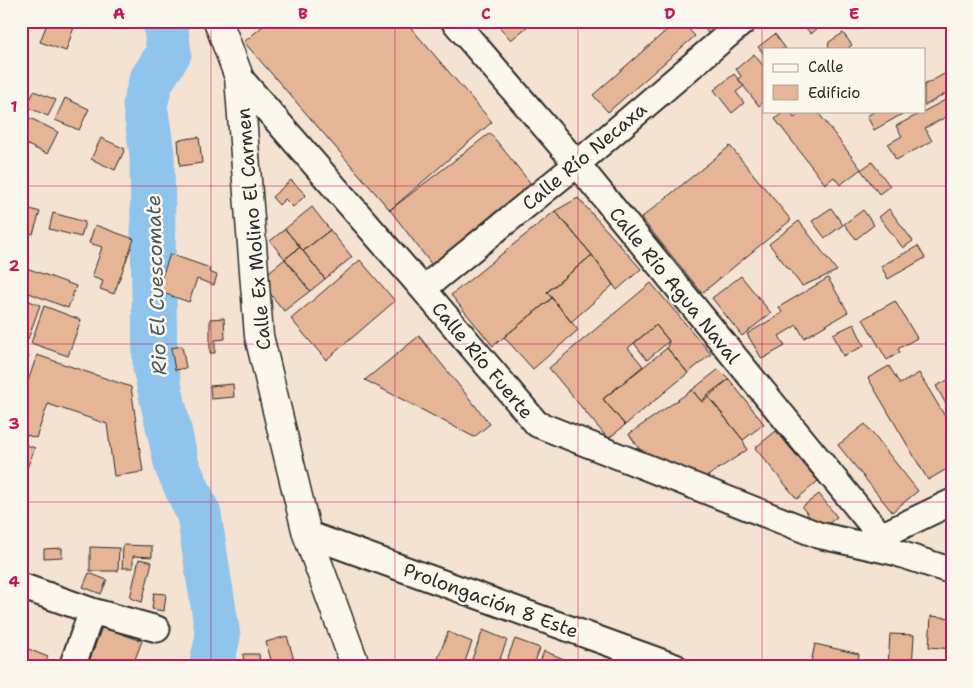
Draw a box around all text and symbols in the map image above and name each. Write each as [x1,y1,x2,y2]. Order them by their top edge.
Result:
text: A [113,3,125,24]
text: B [298,3,308,24]
text: C [481,3,491,24]
text: D [664,3,676,24]
text: E [849,3,859,24]
legend [763,48,926,112]
text: Calle [808,57,844,77]
text: Edificio [808,83,860,103]
text: 1 [10,96,18,117]
street label: Calle Río Necaxa [517,97,652,216]
street label: Calle Ex Molino El Carmen [230,107,277,351]
water label: Rio El Cuescomate [140,195,172,375]
street label: Calle Río Agua Naval [604,202,746,369]
text: 2 [8,255,20,276]
street label: Calle Río Fuerte [426,296,539,424]
text: 3 [8,413,20,434]
street label: Prolongación 8 Este [400,557,582,644]
text: 4 [8,571,20,592]

